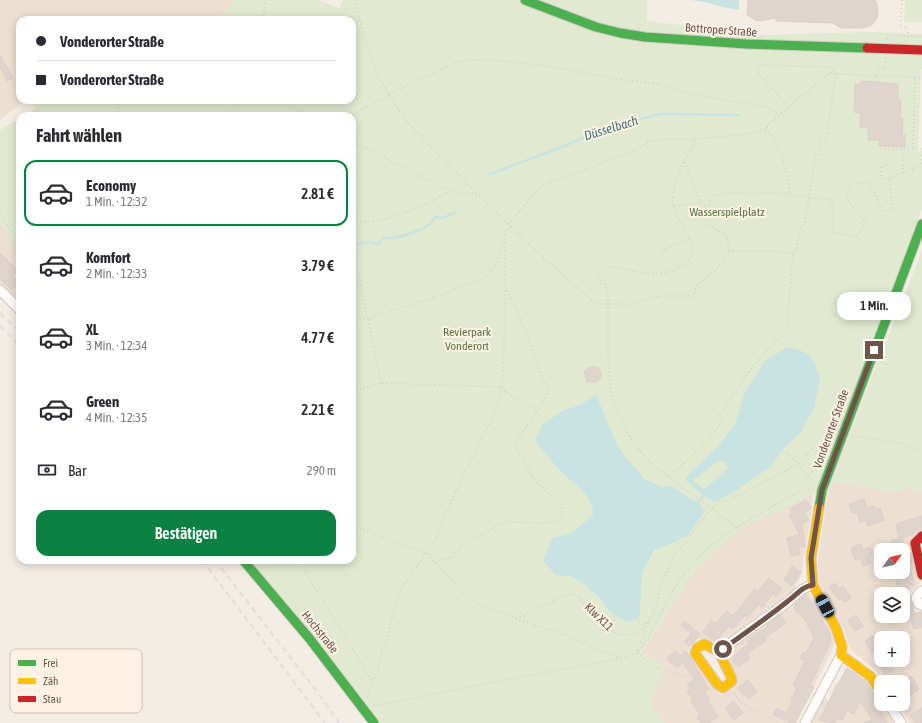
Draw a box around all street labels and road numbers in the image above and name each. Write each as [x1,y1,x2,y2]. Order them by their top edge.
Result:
street label: Bottroper Straße [684,20,758,40]
street label: Vonderorter Straße [810,388,852,470]
street label: Klw X11 [582,600,617,634]
street label: Hochstraße [299,608,341,656]

